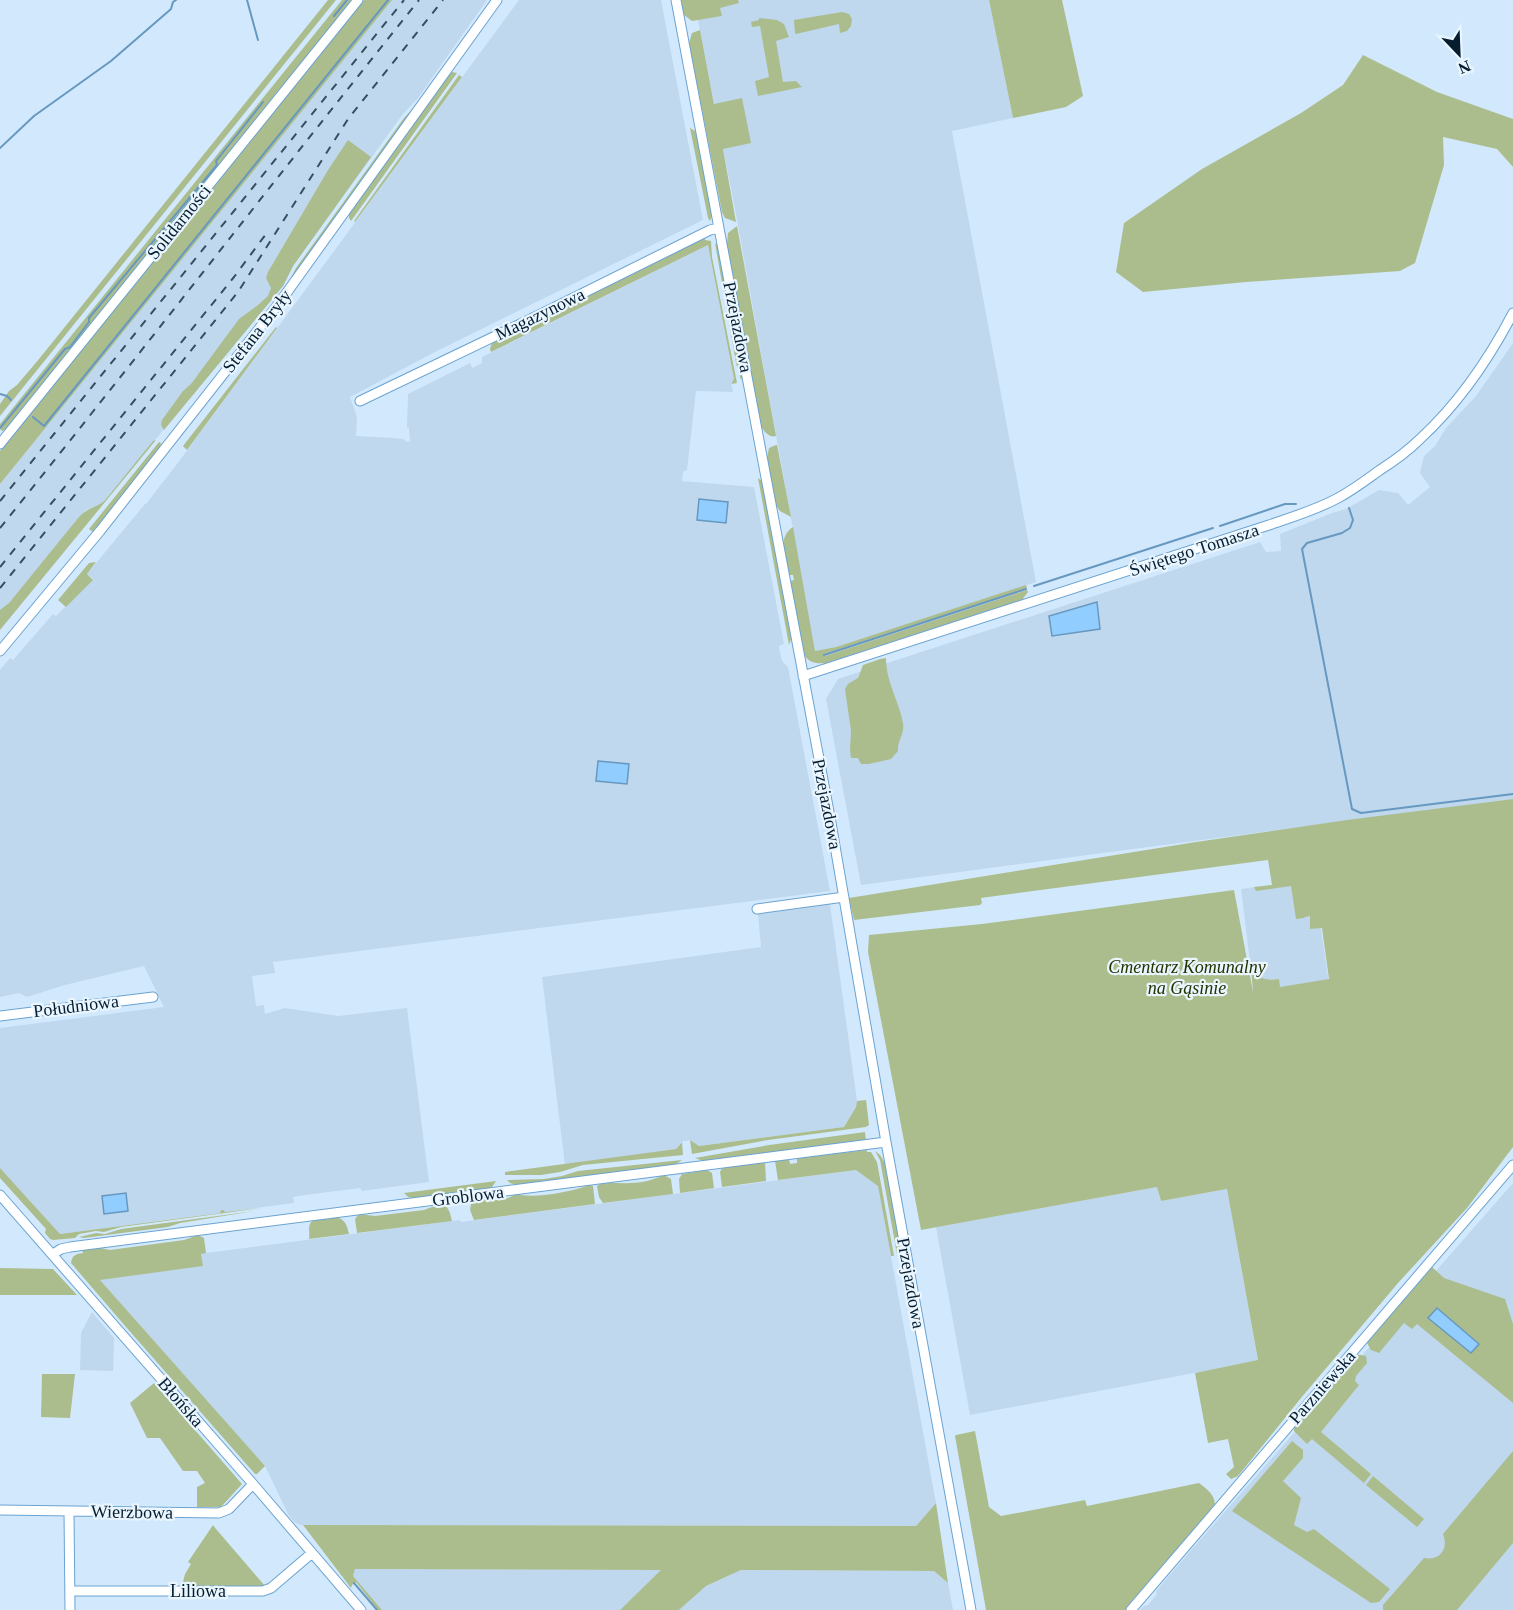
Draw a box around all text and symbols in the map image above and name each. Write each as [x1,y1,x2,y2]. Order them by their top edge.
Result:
north arrow [1429,24,1489,84]
text: N [1456,57,1473,78]
street label: Solidarności [143,181,215,263]
street label: Przejazdowa [719,280,757,374]
street label: Magazynowa [492,284,588,344]
street label: Stefana Bryły [218,286,296,376]
street label: Świętego Tomasza [1126,519,1261,580]
street label: Przejazdowa [808,757,846,851]
park label: Cmentarz Komunalny na Gąsinie [1108,957,1266,998]
street label: Południowa [32,991,120,1021]
street label: Groblowa [431,1182,505,1210]
street label: Przejazdowa [893,1236,929,1330]
street label: Parzniewska [1285,1346,1359,1428]
street label: Błońska [154,1373,208,1431]
street label: Wierzbowa [91,1501,173,1523]
street label: Liliowa [170,1581,226,1601]

